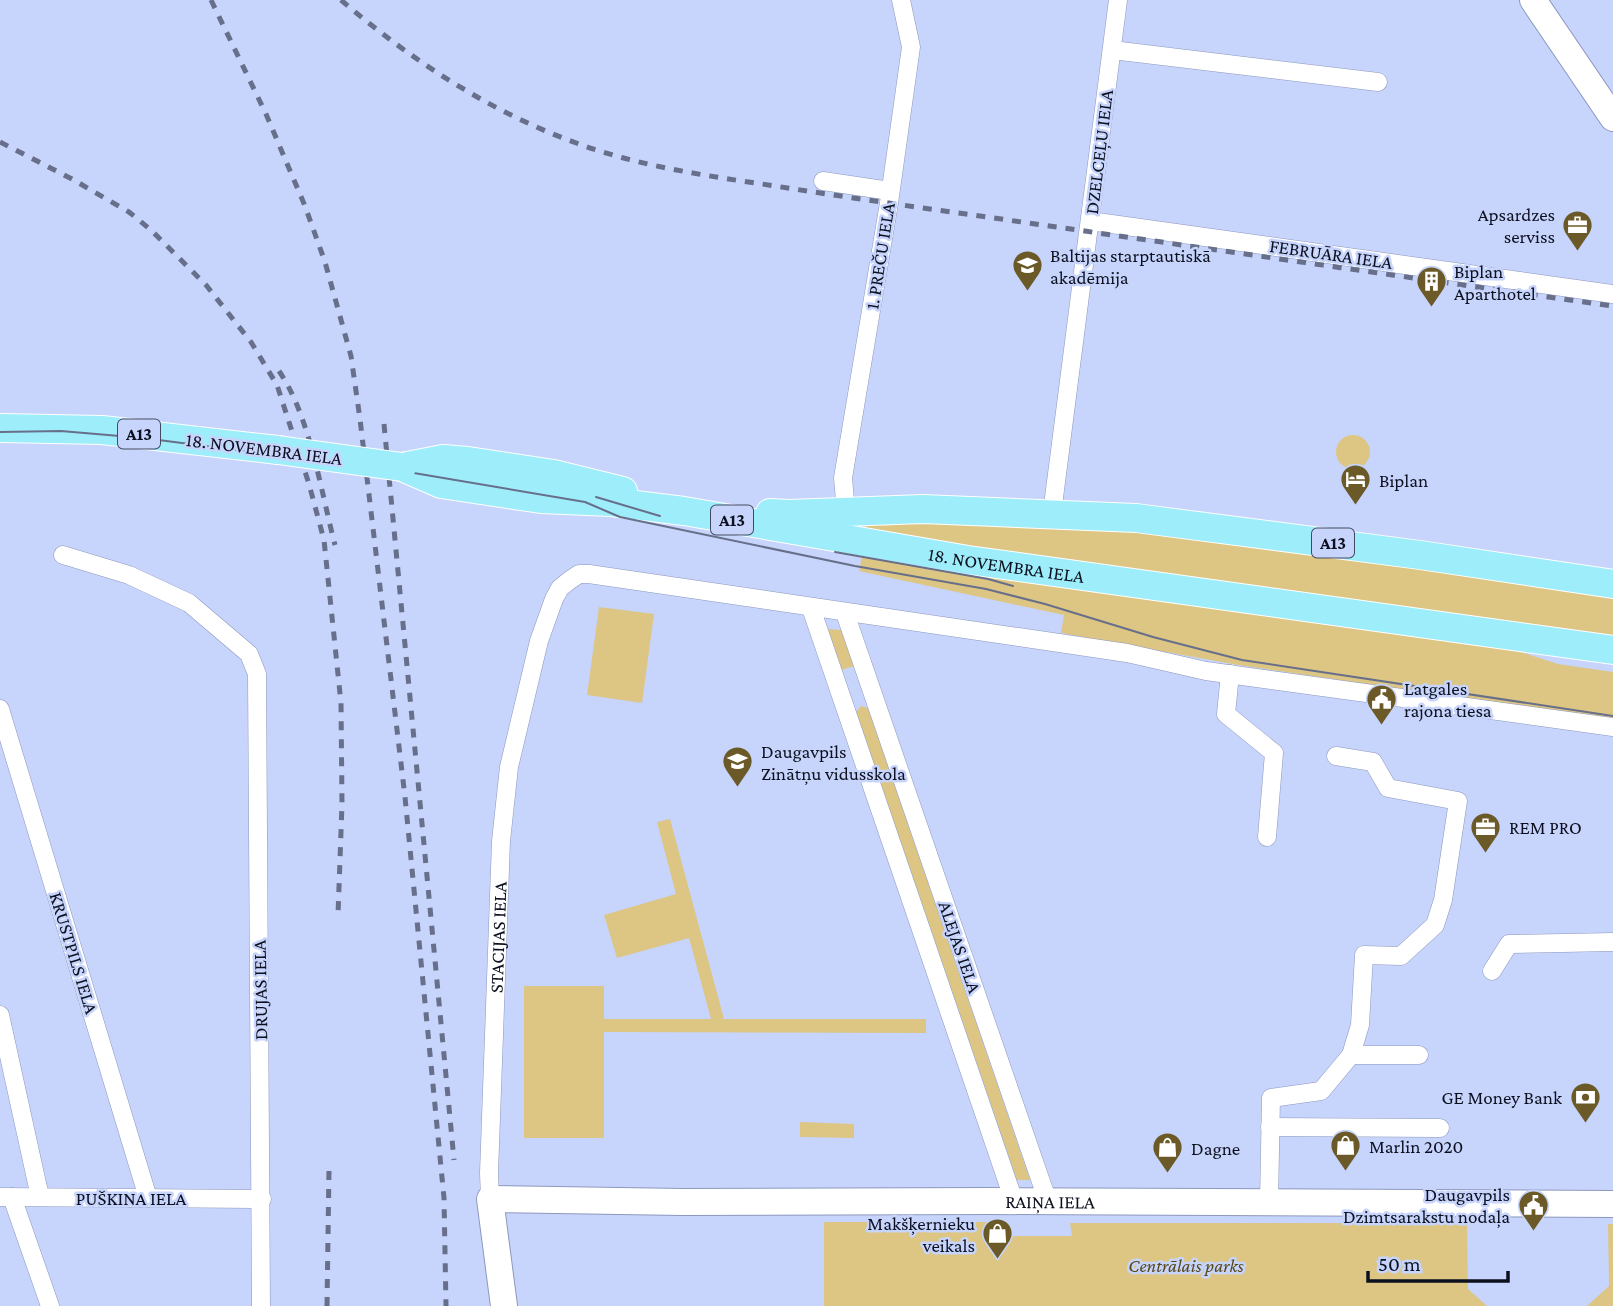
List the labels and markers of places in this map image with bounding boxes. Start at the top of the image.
place label: Apsardzes serviss [1478,204,1555,247]
office icon: Apsardzes serviss [1561,208,1595,252]
place label: Baltijas starptautiskā akadēmija [1050,245,1211,289]
school or university icon: Baltijas starptautiskā akadēmija [1010,249,1044,293]
place label: Biplan Aparthotel [1454,261,1536,304]
building icon: Biplan Aparthotel [1414,265,1448,309]
hotel icon: Biplan [1339,463,1373,507]
place label: Biplan [1379,470,1428,491]
place label: Latgales rajona tiesa [1404,678,1492,722]
public building icon: Latgales rajona tiesa [1364,682,1398,726]
place label: Daugavpils Zinātņu vidusskola [761,741,906,786]
school or university icon: Daugavpils Zinātņu vidusskola [721,745,755,789]
office icon: REM PRO [1469,810,1503,854]
place label: REM PRO [1509,817,1582,838]
bank icon: GE Money Bank [1568,1080,1602,1124]
place label: GE Money Bank [1442,1087,1563,1108]
shop icon: Marlin 2020 [1329,1129,1363,1173]
shop icon: Dagne [1151,1131,1185,1175]
place label: Marlin 2020 [1369,1136,1463,1157]
place label: Dagne [1191,1138,1240,1159]
place label: Daugavpils Dzimtsarakstu nodaļa [1343,1184,1510,1229]
public building icon: Daugavpils Dzimtsarakstu nodaļa [1516,1188,1550,1232]
place label: Makšķernieku veikals [867,1213,975,1256]
shop icon: Makšķernieku veikals [981,1217,1015,1261]

